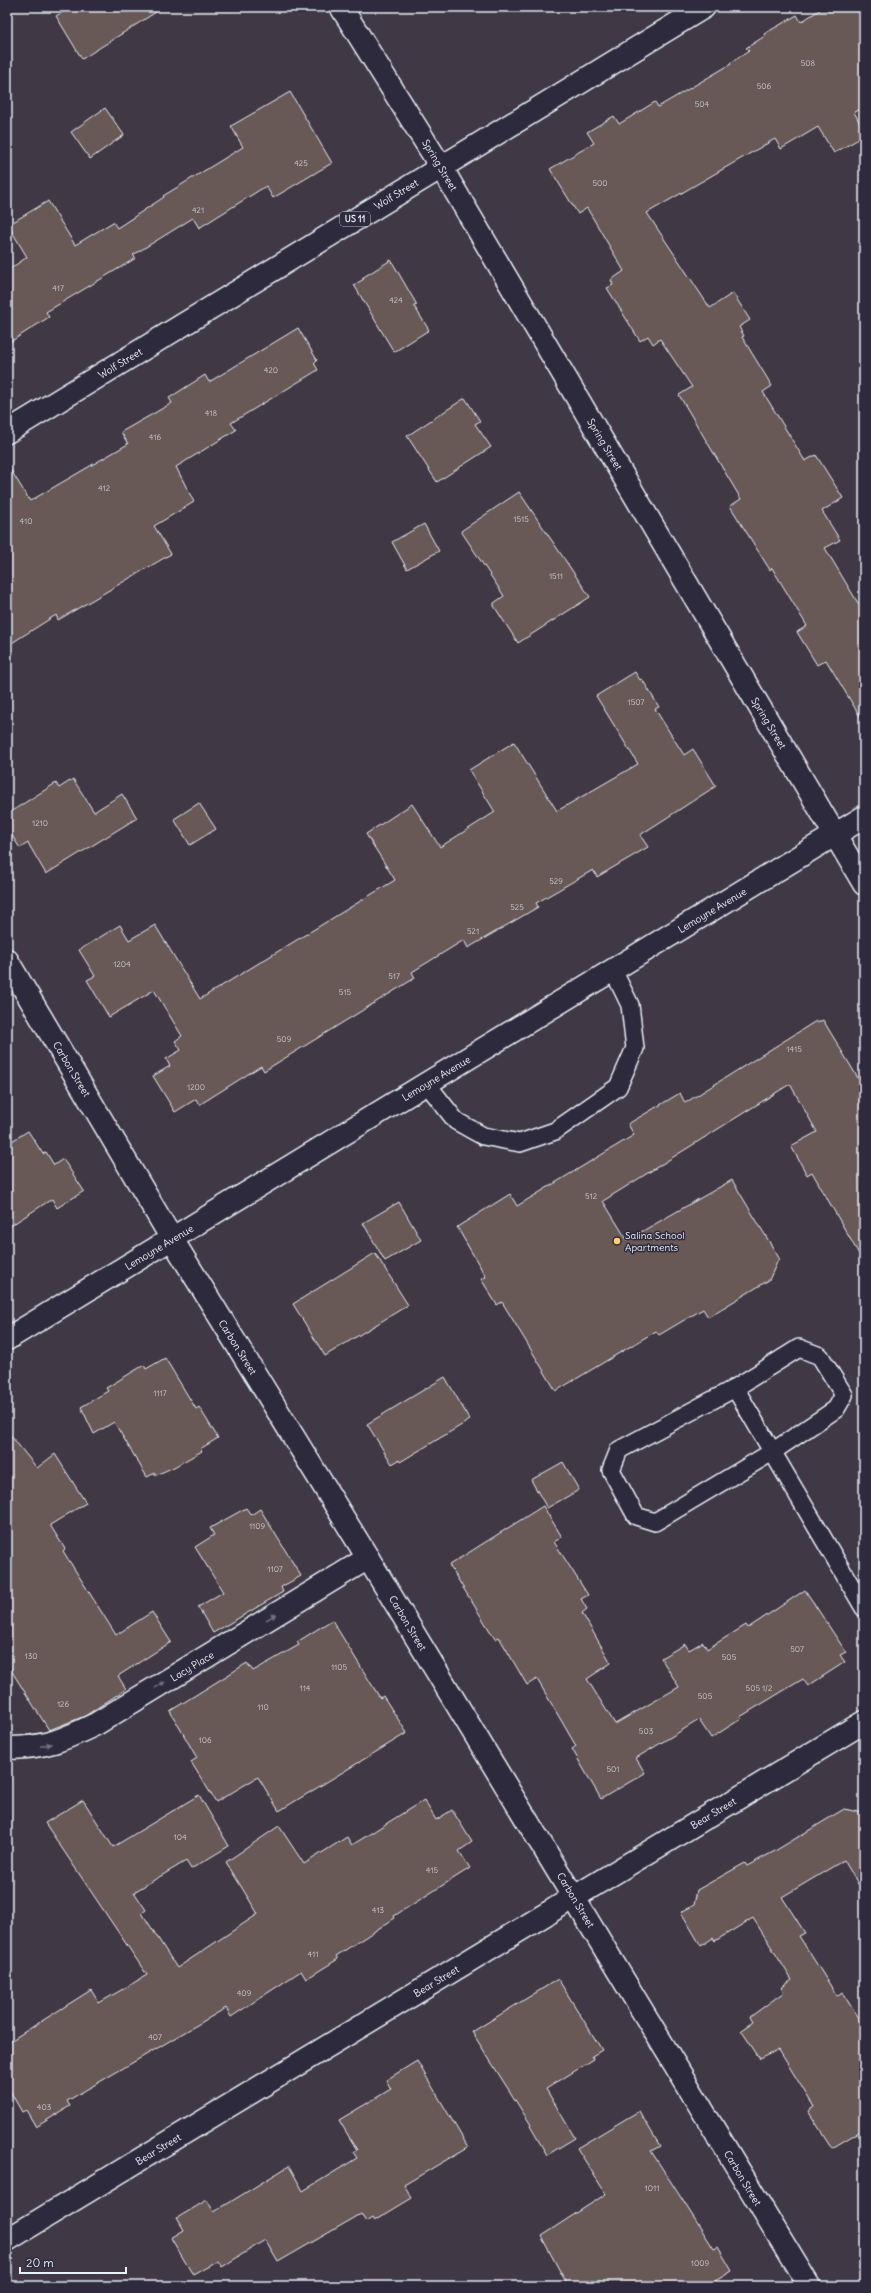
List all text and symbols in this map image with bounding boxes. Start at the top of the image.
house number: 508 [801,58,816,68]
house number: 506 [757,81,772,91]
house number: 504 [695,99,710,109]
street label: Spring Street [419,137,460,194]
house number: 425 [294,158,308,168]
street label: Wolf Street [372,176,421,213]
house number: 500 [592,178,608,188]
house number: 421 [192,205,204,215]
road number: US 11 [340,212,370,226]
house number: 417 [52,283,64,293]
house number: 424 [389,295,403,305]
street label: Wolf Street [96,345,145,382]
house number: 420 [264,365,278,375]
house number: 418 [205,408,218,418]
street label: Spring Street [584,416,625,473]
house number: 416 [149,432,162,442]
house number: 412 [98,483,111,493]
house number: 1515 [513,514,529,524]
house number: 410 [20,516,32,526]
house number: 1511 [549,571,563,581]
street label: Spring Street [748,695,789,752]
house number: 1507 [628,697,644,707]
house number: 1210 [32,818,48,828]
house number: 529 [549,876,563,886]
street label: Lemoyne Avenue [676,885,749,936]
house number: 525 [510,902,524,912]
house number: 521 [467,926,479,936]
house number: 1204 [113,959,131,969]
house number: 517 [388,971,400,981]
house number: 515 [339,987,352,997]
house number: 509 [277,1034,292,1044]
street label: Carbon Street [50,1039,94,1100]
house number: 1415 [786,1044,802,1054]
street label: Lemoyne Avenue [400,1053,473,1104]
house number: 1200 [187,1082,205,1092]
house number: 512 [585,1191,598,1201]
street label: Lemoyne Avenue [123,1222,196,1273]
place label: Salina School Apartments [625,1229,685,1254]
marker: Salina School Apartments [612,1236,622,1246]
street label: Carbon Street [216,1317,260,1378]
house number: 1117 [153,1388,167,1398]
house number: 1109 [249,1521,266,1531]
house number: 1107 [267,1564,283,1574]
street label: Carbon Street [386,1593,430,1654]
one-way arrow [265,1614,277,1621]
house number: 507 [790,1644,804,1654]
street label: Lacy Place [168,1648,216,1684]
house number: 130 [25,1651,37,1661]
house number: 505 [722,1652,737,1662]
house number: 1105 [331,1662,348,1672]
one-way arrow [155,1681,165,1689]
house number: 114 [300,1683,311,1693]
house number: 505 1/2 [746,1683,773,1693]
house number: 505 [698,1691,713,1701]
house number: 126 [57,1699,69,1709]
house number: 110 [257,1702,269,1712]
house number: 503 [639,1726,654,1736]
house number: 106 [198,1735,212,1745]
one-way arrow [39,1741,52,1747]
house number: 501 [606,1764,620,1774]
street label: Bear Street [688,1794,739,1832]
house number: 104 [173,1832,187,1842]
house number: 415 [426,1865,439,1875]
street label: Carbon Street [554,1870,598,1931]
house number: 413 [372,1905,385,1915]
house number: 411 [308,1949,318,1959]
street label: Bear Street [411,1962,462,2000]
house number: 409 [237,1988,252,1998]
house number: 407 [148,2032,162,2042]
house number: 403 [37,2102,52,2112]
street label: Bear Street [133,2130,184,2168]
street label: Carbon Street [721,2148,765,2209]
house number: 1011 [645,2183,659,2193]
scale bar [20,2249,126,2275]
text: 20 m [26,2255,54,2270]
house number: 1009 [691,2258,710,2268]

